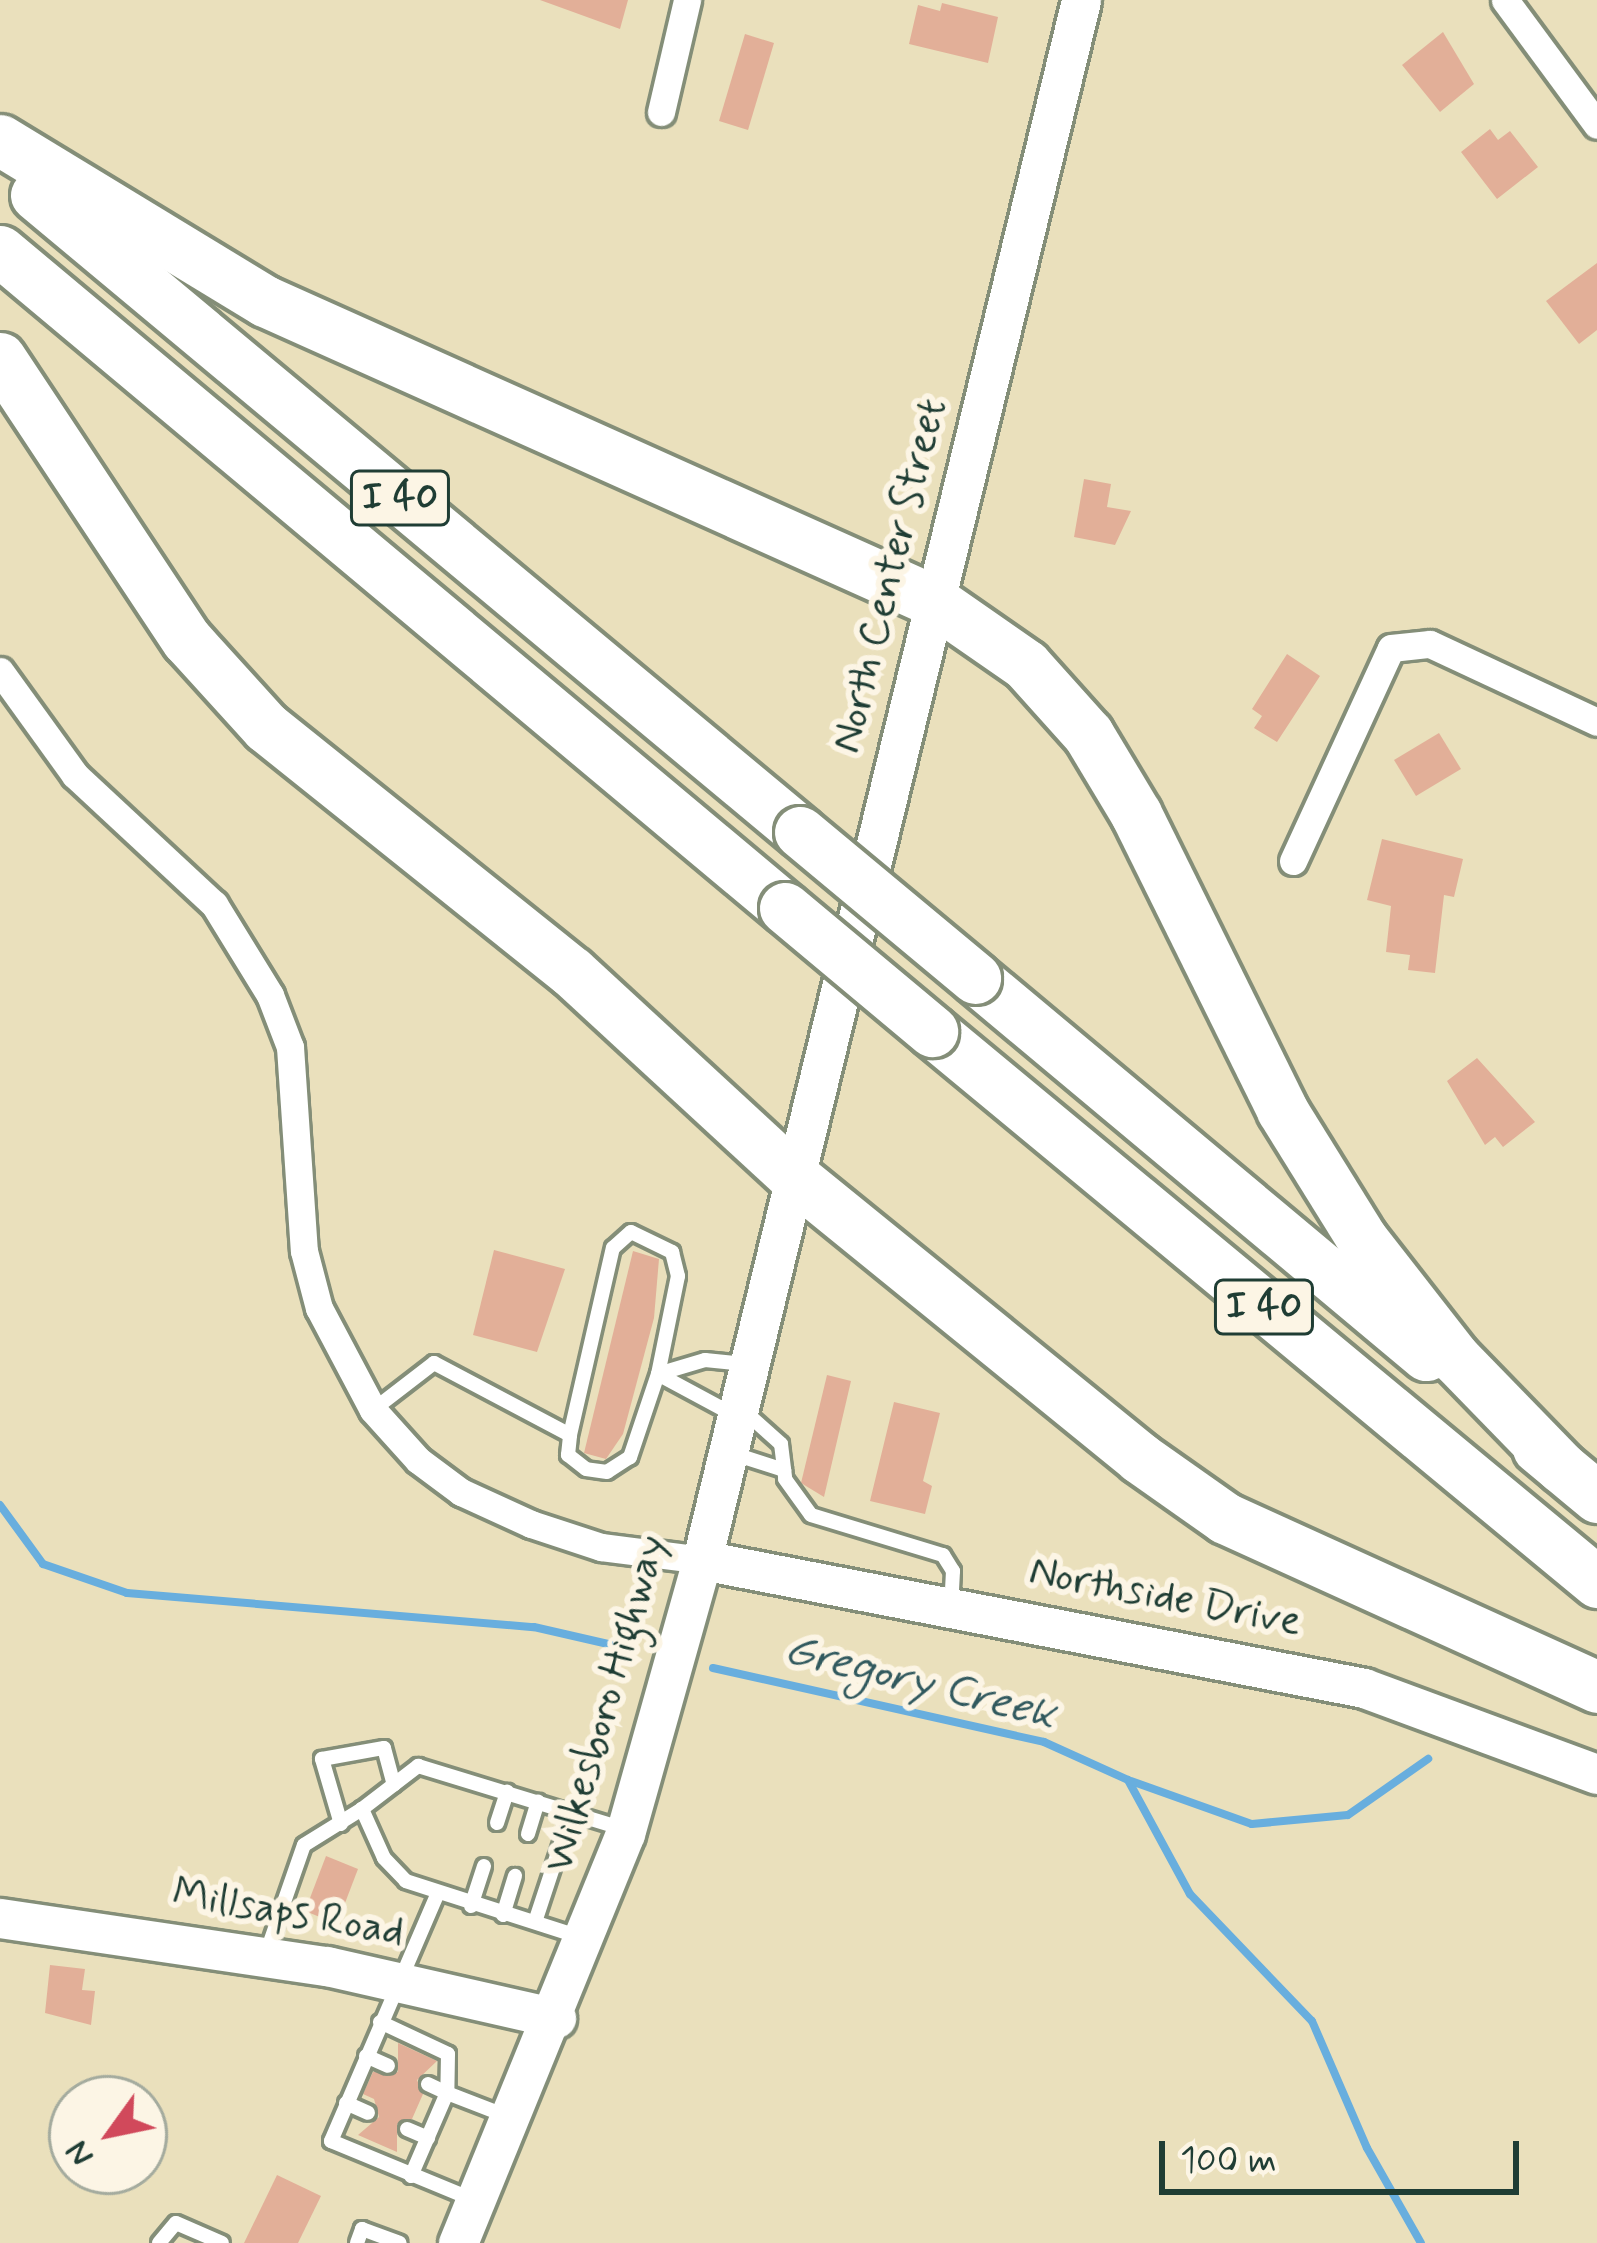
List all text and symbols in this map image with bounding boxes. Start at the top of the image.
street label: North Center Street [822,390,960,762]
road number: I 40 [349,465,451,531]
road number: I 40 [1213,1274,1315,1340]
street label: Wilkesboro Highway [535,1530,679,1878]
street label: Northside Drive [1027,1547,1303,1649]
water label: Gregory Creek [780,1623,1060,1743]
street label: Millsaps Road [168,1869,408,1959]
north arrow [48,2075,168,2195]
scale bar [1165,2117,1525,2191]
text: N [56,2132,105,2174]
text: 100 m [1180,2138,1277,2185]

